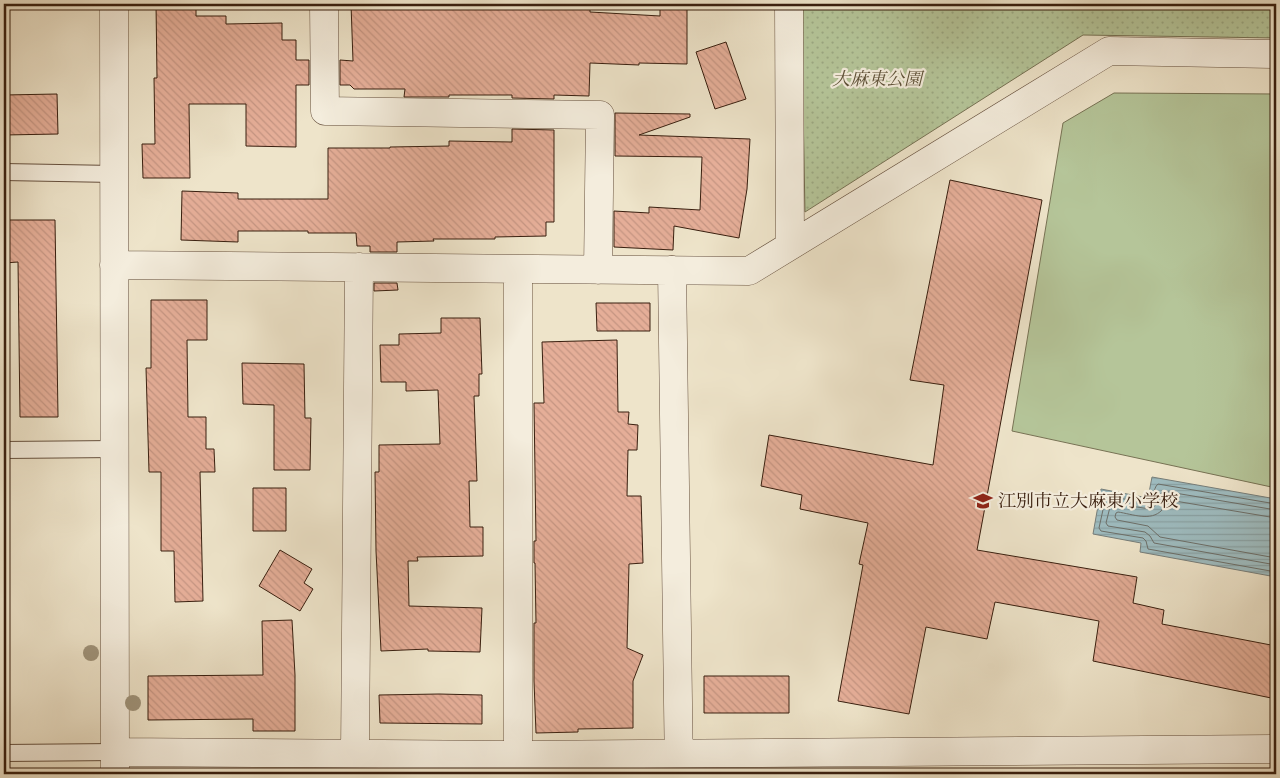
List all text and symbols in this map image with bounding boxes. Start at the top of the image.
park label: 大麻東公園 [832,68,925,91]
school or university icon: 江別市立大麻東小学校 [972,490,994,512]
place label: 江別市立大麻東小学校 [998,490,1178,513]

